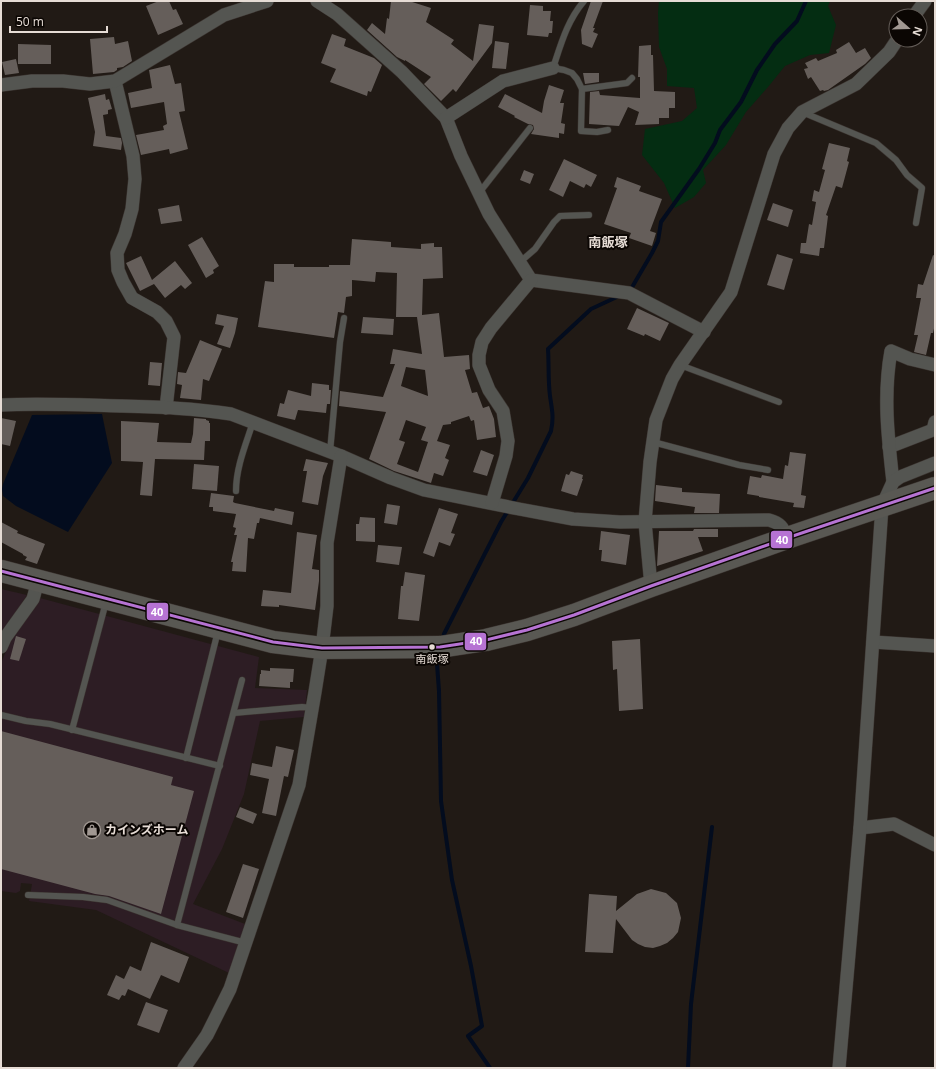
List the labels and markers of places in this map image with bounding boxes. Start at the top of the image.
marker: 南飯塚 [427,642,437,652]
place label: 南飯塚 [416,651,449,666]
shop icon: カインズホーム [82,820,102,840]
place label: カインズホーム [105,821,188,838]

